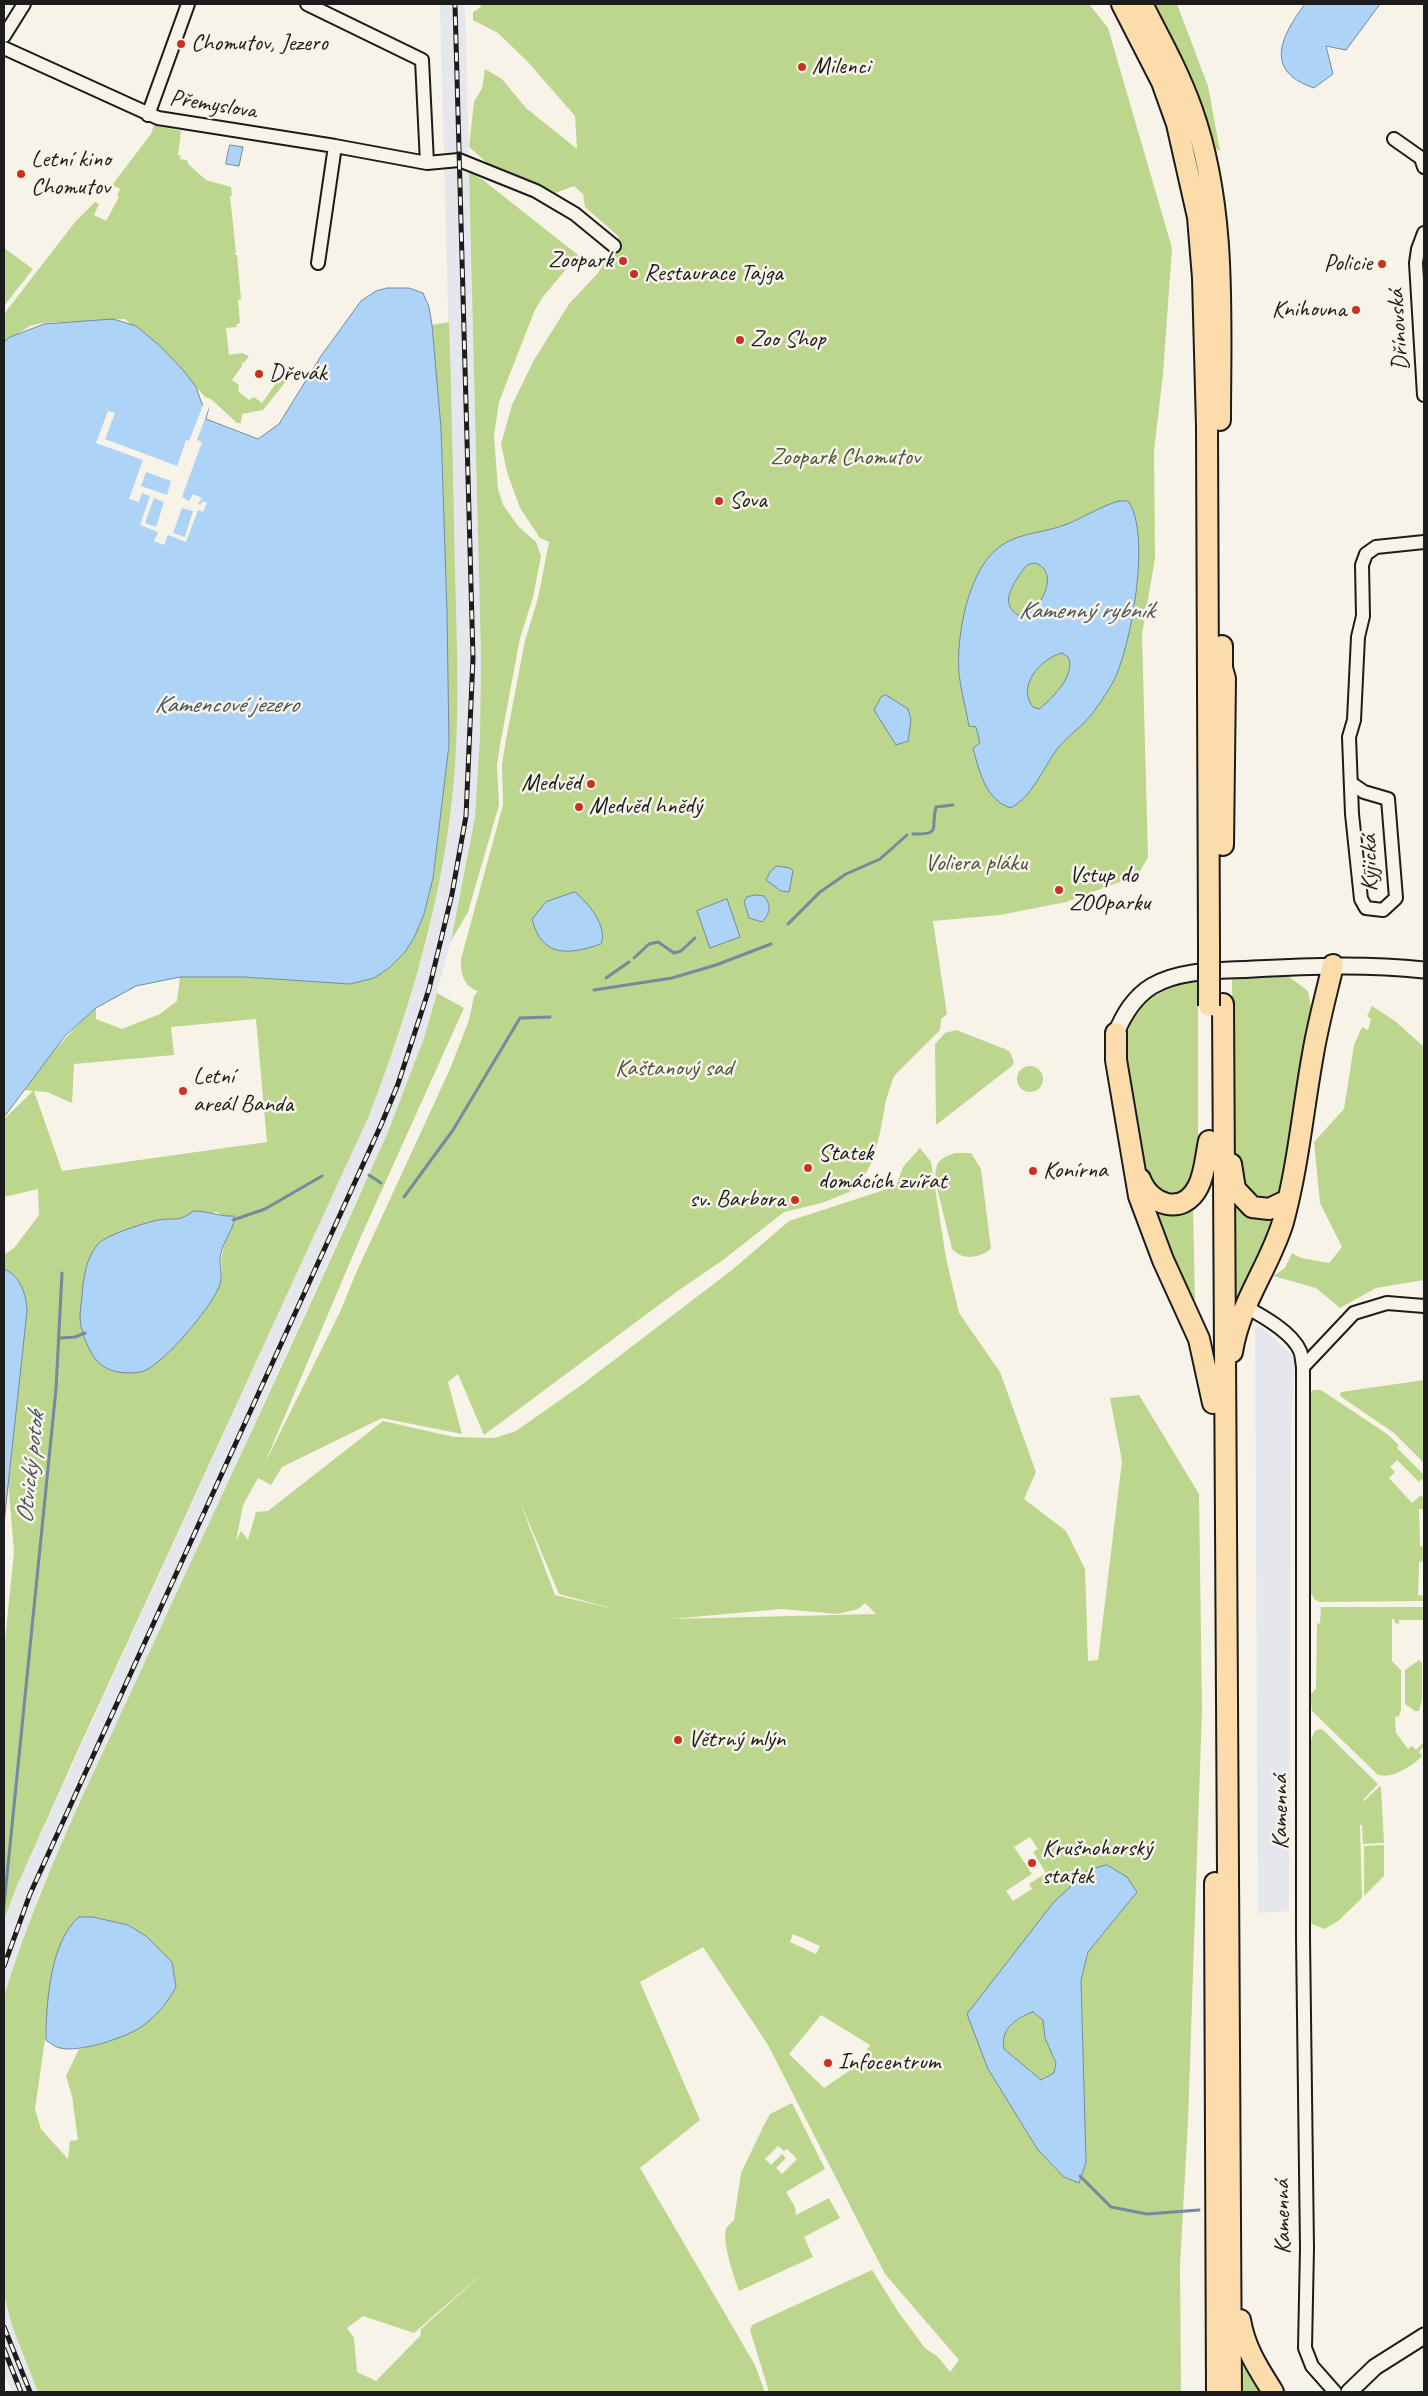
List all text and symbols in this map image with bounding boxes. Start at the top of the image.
place label: Chomutov, Jezero [191,30,328,58]
marker: Chomutov, Jezero [175,38,187,50]
place label: Milenci [812,53,870,81]
marker: Milenci [796,61,808,73]
street label: Přemyslova [167,84,259,126]
place label: Letní kino Chomutov [31,146,111,202]
marker: Letní kino Chomutov [15,168,27,180]
place label: Zoopark [548,247,613,275]
place label: Policie [1324,250,1372,278]
marker: Zoopark [617,255,629,267]
marker: Policie [1376,258,1388,270]
place label: Restaurace Tajga [644,260,783,288]
marker: Restaurace Tajga [628,268,640,280]
street label: Dřínovská [1382,288,1416,372]
place label: Knihovna [1272,296,1346,324]
marker: Knihovna [1350,304,1362,316]
place label: Zoo Shop [750,326,825,354]
marker: Zoo Shop [734,334,746,346]
place label: Dřevák [269,360,327,388]
marker: Dřevák [253,368,265,380]
park label: Zoopark Chomutov [770,444,920,472]
place label: Sova [729,487,767,515]
marker: Sova [713,495,725,507]
water label: Kamenný rybník [1018,596,1154,626]
water label: Kamencové jezero [154,690,298,720]
place label: Medvěd [521,770,581,798]
marker: Medvěd [585,778,597,790]
place label: Medvěd hnědý [589,793,702,821]
marker: Medvěd hnědý [573,801,585,813]
street label: Kyjická [1355,834,1385,892]
park label: Voliera pláku [925,850,1027,878]
place label: Vstup do ZOOparku [1069,862,1150,918]
marker: Vstup do ZOOparku [1053,884,1065,896]
park label: Kaštanový sad [615,1055,733,1083]
place label: Letní areál Banda [193,1063,293,1119]
marker: Letní areál Banda [177,1085,189,1097]
place label: Statek domácích zvířat [818,1140,946,1196]
place label: Konírna [1043,1157,1107,1185]
marker: Statek domácích zvířat [802,1162,814,1174]
marker: Konírna [1027,1165,1039,1177]
place label: sv. Barbora [689,1186,785,1214]
marker: sv. Barbora [789,1194,801,1206]
water label: Otvický potok [10,1411,52,1525]
place label: Větrný mlýn [688,1726,785,1754]
marker: Větrný mlýn [672,1734,684,1746]
street label: Kamenná [1267,1775,1295,1849]
place label: Krušnohorský statek [1042,1835,1152,1891]
marker: Krušnohorský statek [1026,1857,1038,1869]
place label: Infocentrum [838,2049,940,2077]
marker: Infocentrum [822,2057,834,2069]
street label: Kamenná [1268,2179,1298,2255]

